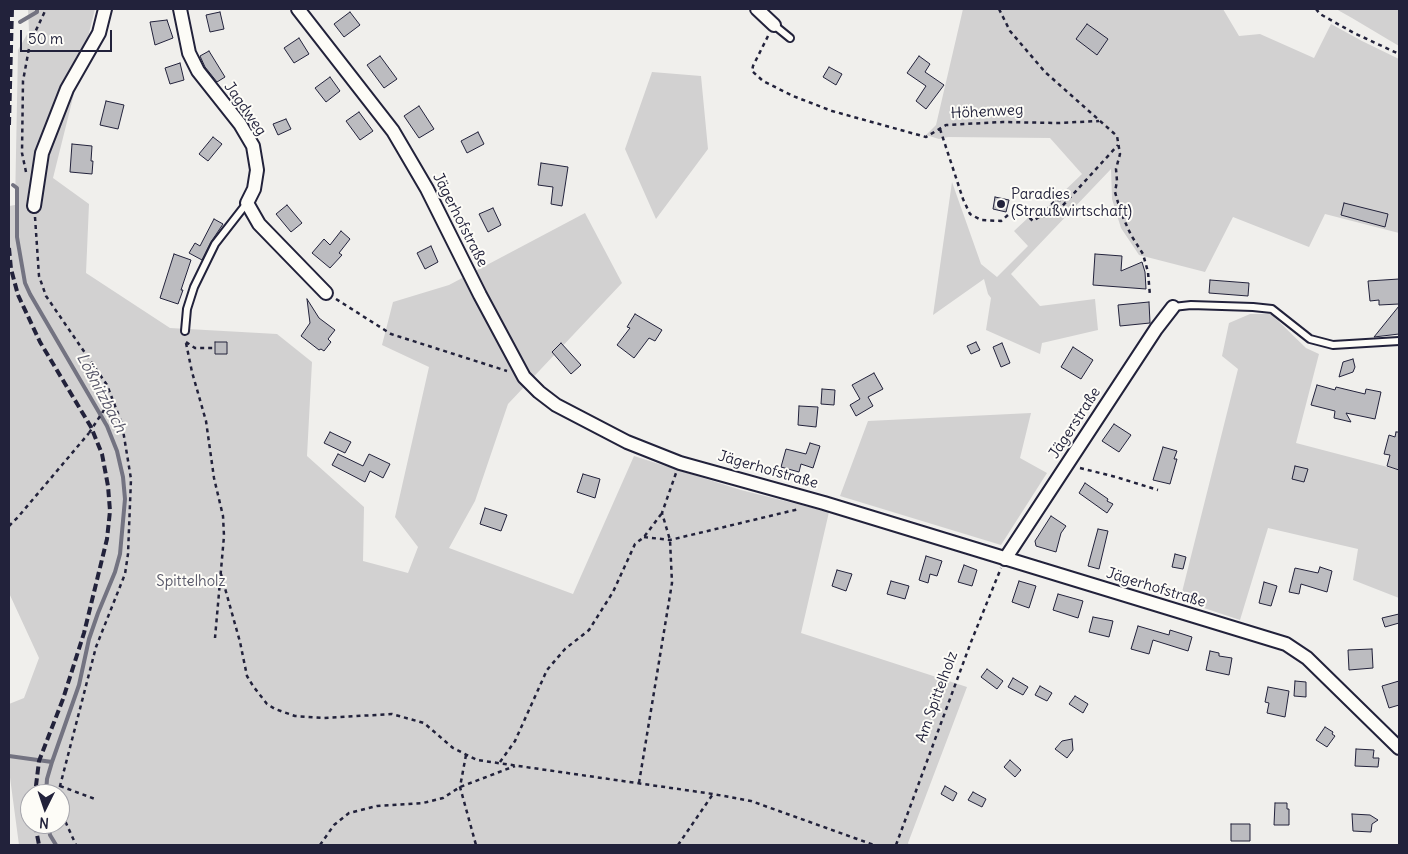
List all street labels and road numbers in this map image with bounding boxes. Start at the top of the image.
street label: Jagdweg [220,79,270,139]
street label: Höhenweg [950,101,1024,123]
street label: Jägerhofstraße [429,170,491,270]
street label: Jägerstraße [1045,384,1105,462]
street label: Jägerhofstraße [716,447,820,493]
street label: Jägerhofstraße [1104,564,1208,612]
street label: Am Spittelholz [912,649,962,745]

